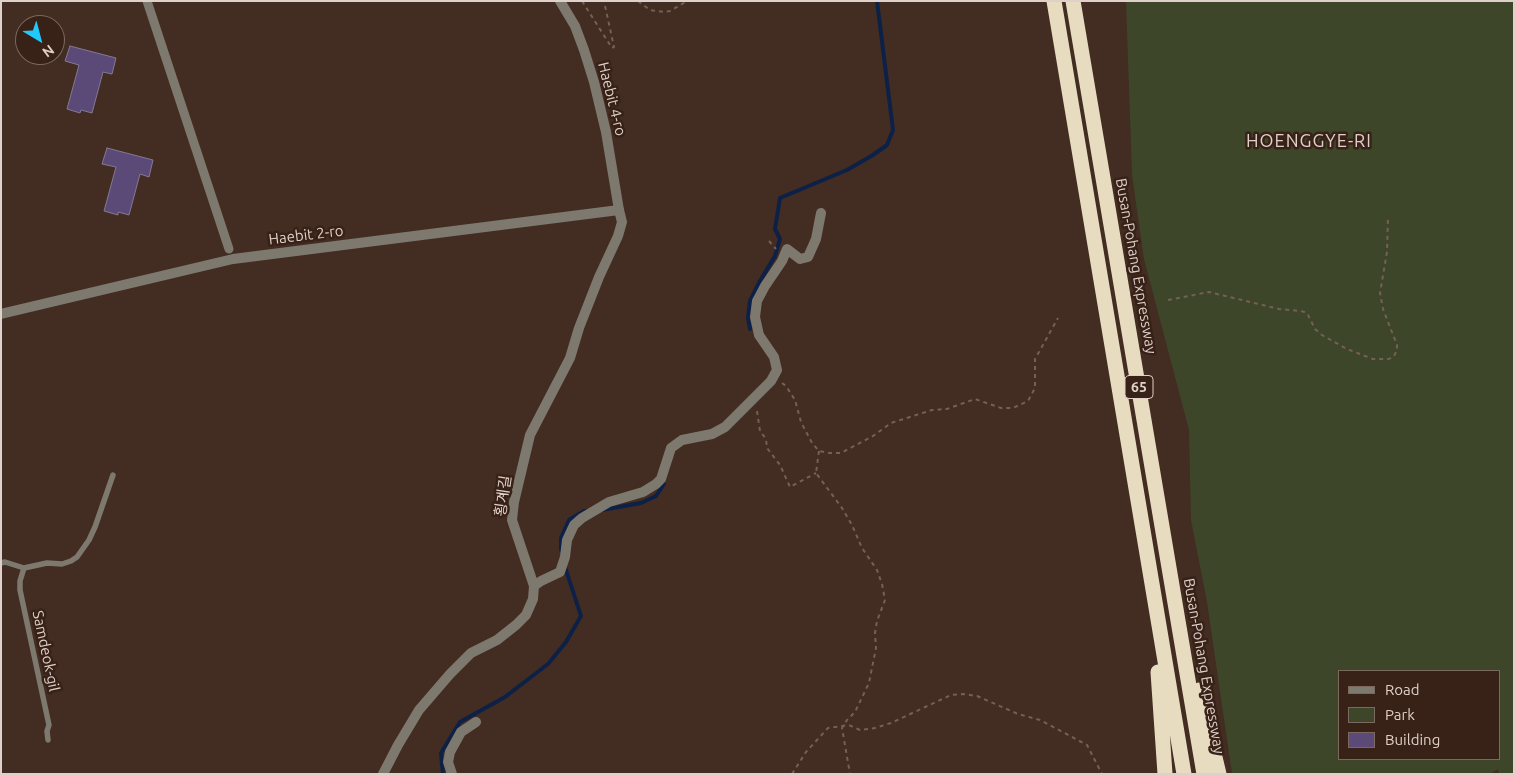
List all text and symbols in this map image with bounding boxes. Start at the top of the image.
north arrow [15,15,65,65]
text: N [39,42,57,61]
street label: Haebit 4-ro [594,60,630,138]
district label: HOENGGYE-RI [1245,130,1373,152]
street label: Busan-Pohang Expressway [1112,177,1160,355]
street label: Haebit 2-ro [267,221,345,249]
road number: 65 [1125,376,1153,398]
street label: 횡계길 [491,474,515,518]
street label: Busan-Pohang Expressway [1180,577,1228,755]
street label: Samdeok-gil [29,609,63,693]
legend [1338,670,1500,760]
text: Road [1385,681,1420,698]
text: Park [1385,706,1415,723]
text: Building [1385,731,1440,748]

